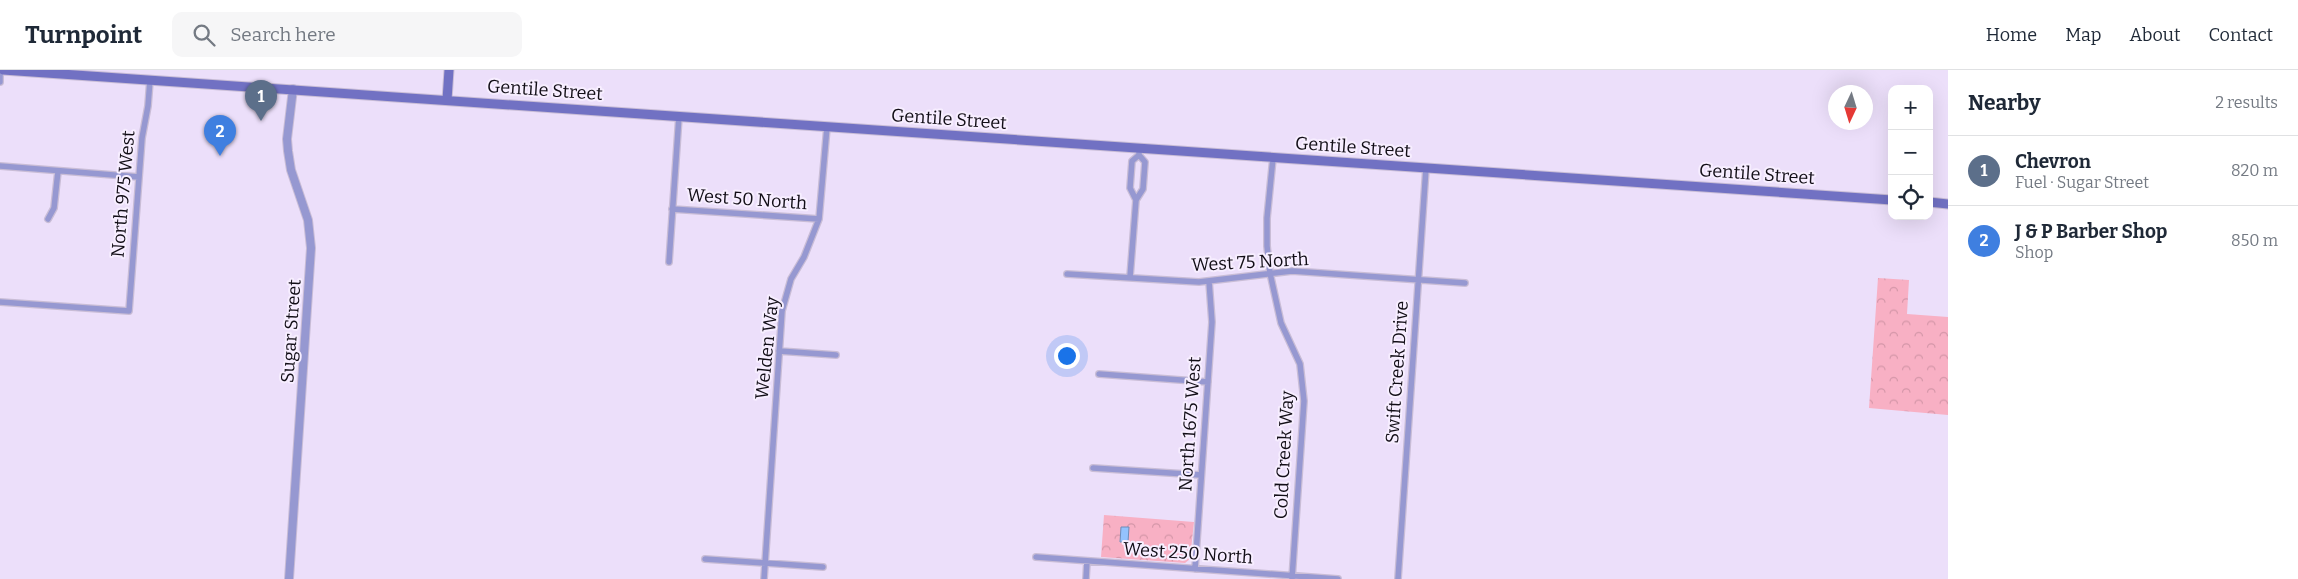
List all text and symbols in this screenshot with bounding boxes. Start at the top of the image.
search box [172,12,522,57]
text: Turnpoint [25,21,142,49]
icon: search [190,21,218,49]
text: Search here [230,23,336,46]
text: Home [1986,24,2037,46]
text: Map [2065,24,2101,46]
text: About [2129,24,2180,46]
text: Contact [2208,24,2273,46]
street label: Gentile Street [486,75,604,105]
pin: 1 [245,80,277,121]
north arrow [1828,85,1873,130]
map controls [1888,85,1933,220]
button: + [1888,85,1933,130]
text: Nearby [1968,90,2041,116]
text: 2 results [2215,93,2278,112]
street label: Gentile Street [890,104,1008,134]
pin: 2 [204,115,236,156]
street label: North 975 West [106,129,140,259]
button: − [1888,130,1933,175]
street label: Gentile Street [1294,132,1412,162]
text: Chevron [2015,150,2091,173]
street label: Gentile Street [1698,159,1816,189]
text: 1 [1981,161,1987,180]
text: 820 m [2231,161,2278,180]
text: Fuel · Sugar Street [2015,173,2149,192]
button: locate [1888,175,1933,220]
street label: West 50 North [686,184,808,214]
text: J & P Barber Shop [2015,220,2167,243]
text: 2 [1979,231,1989,250]
text: 850 m [2231,231,2278,250]
text: Shop [2015,243,2053,262]
street label: West 75 North [1191,248,1309,276]
street label: Sugar Street [276,278,306,384]
street label: Welden Way [751,295,783,401]
street label: Swift Creek Drive [1381,300,1413,444]
your location [1054,343,1080,369]
street label: North 1675 West [1174,355,1206,492]
street label: Cold Creek Way [1270,390,1298,520]
street label: West 250 North [1122,537,1254,569]

